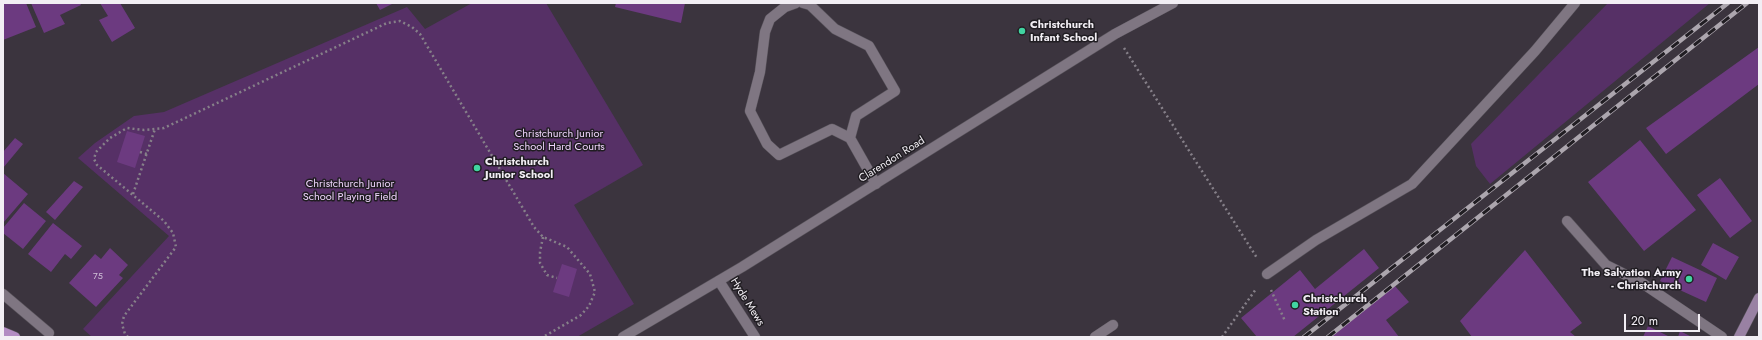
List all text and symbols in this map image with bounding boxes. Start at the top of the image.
place label: Christchurch Infant School [1030,18,1097,44]
marker: Christchurch Infant School [1017,26,1027,36]
park label: Christchurch Junior School Hard Courts [513,127,605,153]
street label: Clarendon Road [856,134,928,186]
place label: Christchurch Junior School [485,155,553,181]
marker: Christchurch Junior School [472,163,482,173]
park label: Christchurch Junior School Playing Field [303,177,397,203]
place label: The Salvation Army - Christchurch [1582,266,1681,292]
house number: 75 [93,272,103,282]
marker: The Salvation Army - Christchurch [1684,274,1694,284]
street label: Hyde Mews [727,275,767,329]
place label: Christchurch Station [1303,292,1367,318]
marker: Christchurch Station [1290,300,1300,310]
scale bar [1626,306,1702,332]
text: 20 m [1631,312,1658,330]

